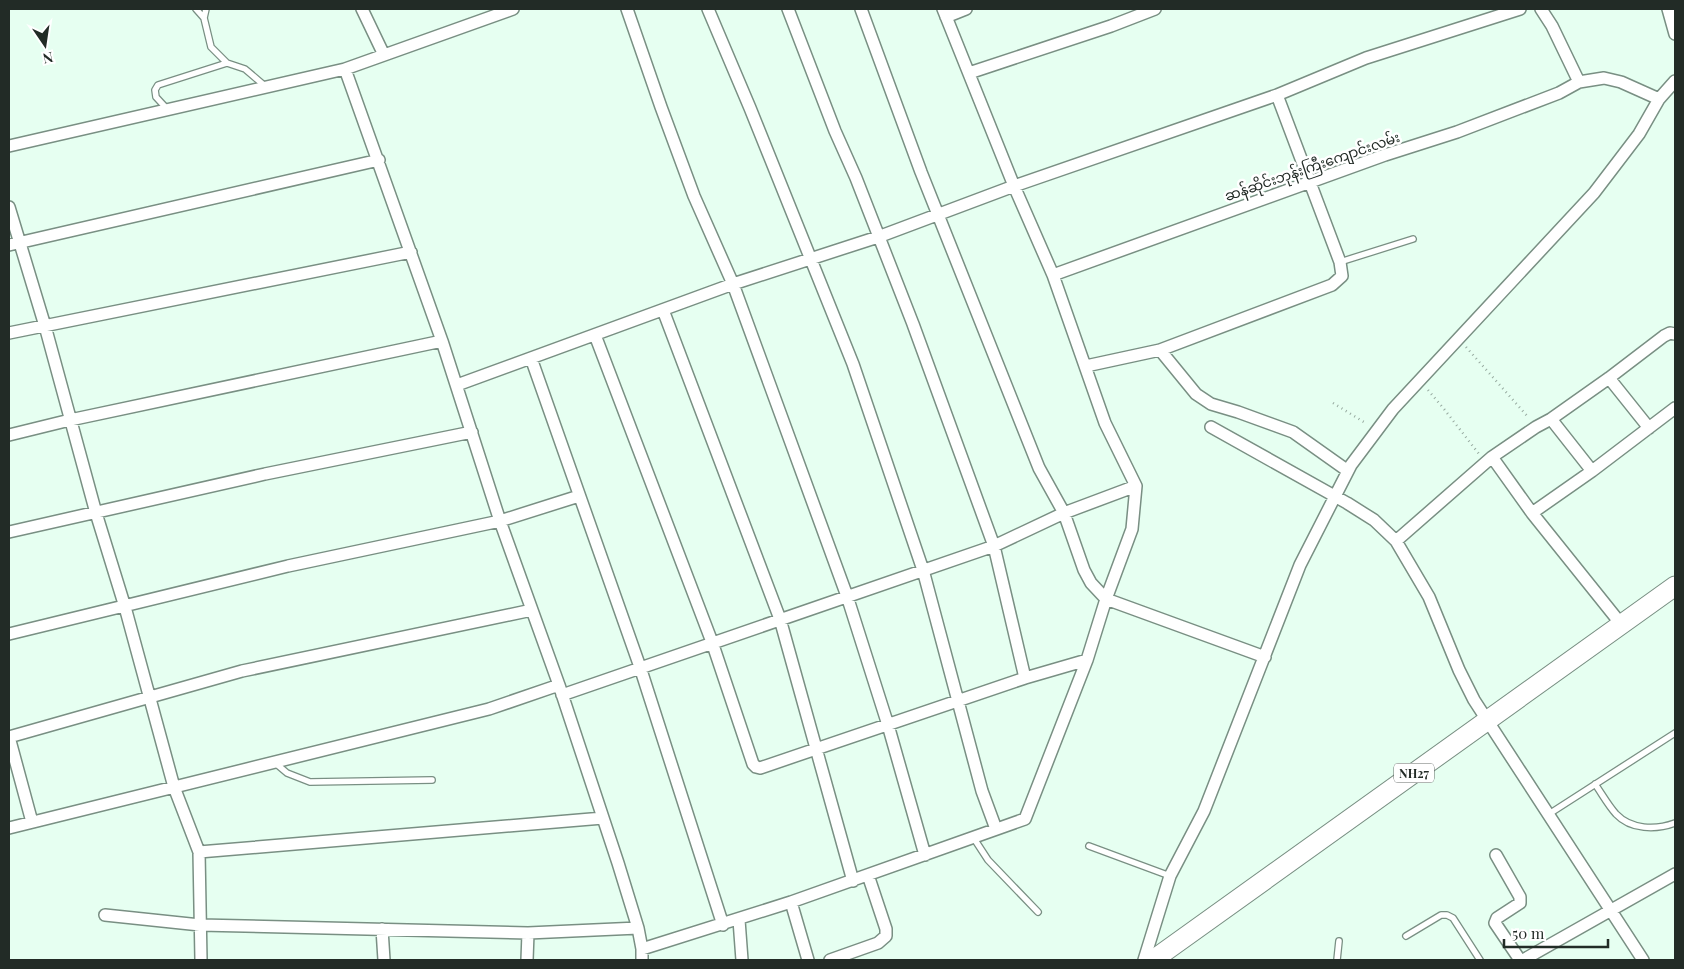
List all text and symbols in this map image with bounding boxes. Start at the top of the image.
north arrow [20,20,70,70]
text: N [41,48,55,69]
street label: ဆန်ဆိုင်းဘုန်းကြီးကျောင်းလမ်း [1222,127,1403,208]
road number: NH27 [1394,764,1434,782]
scale bar [1504,916,1608,948]
text: 50 m [1512,923,1545,943]

